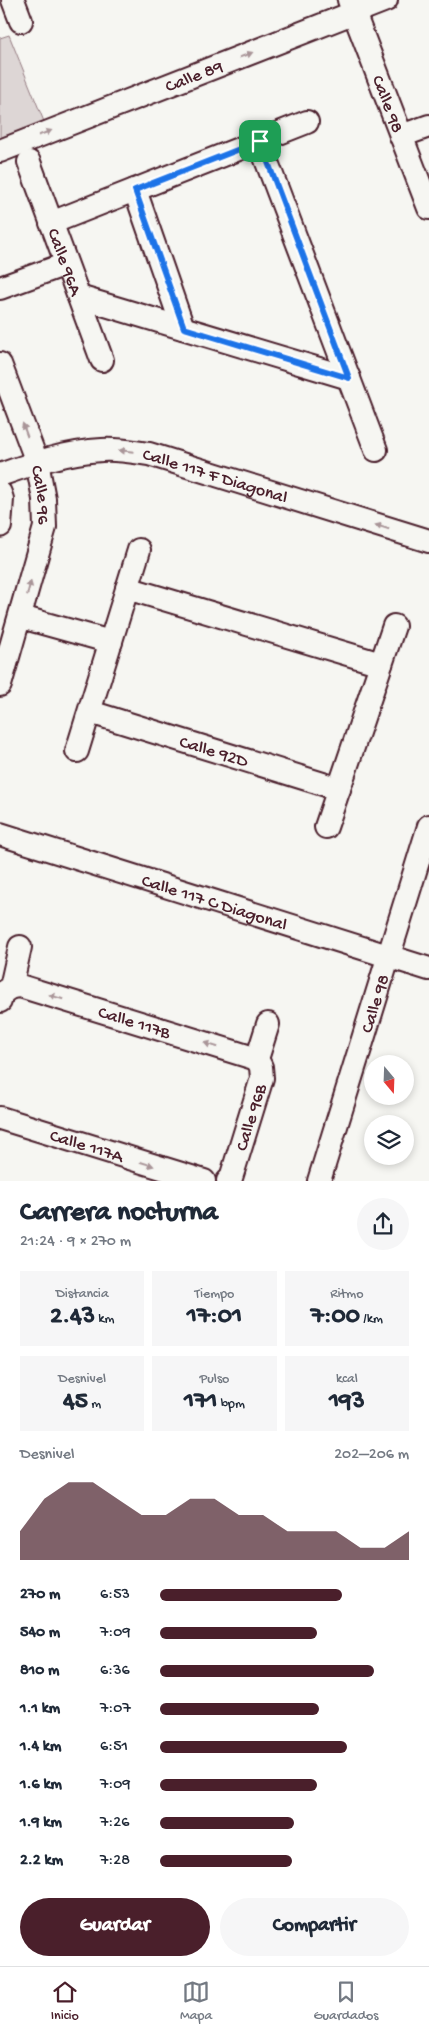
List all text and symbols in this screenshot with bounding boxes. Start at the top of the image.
one-way arrow [238,51,253,58]
street label: Calle 89 [163,57,226,98]
street label: Calle 98 [366,73,407,136]
pin [239,120,281,162]
icon: arrive [246,127,274,155]
one-way arrow [38,129,53,137]
street label: Calle 96A [41,226,86,300]
one-way arrow [21,423,28,438]
street label: Calle 117 F Diagonal [141,445,290,509]
one-way arrow [118,447,134,455]
street label: Calle 96 [25,464,53,526]
one-way arrow [375,523,390,530]
one-way arrow [25,580,33,595]
street label: Calle 92D [177,732,251,773]
street label: Calle 117 C Diagonal [139,871,289,937]
street label: Calle 98 [358,972,395,1036]
one-way arrow [48,993,63,1000]
street label: Calle 117B [95,1003,173,1045]
one-way arrow [203,1041,218,1048]
north arrow [364,1055,414,1105]
map controls [364,1055,414,1165]
street label: Calle 96B [232,1081,273,1154]
button: layers [364,1115,414,1165]
street label: Calle 117A [47,1126,127,1169]
one-way arrow [140,1160,155,1168]
text: Carrera nocturna [20,1197,218,1230]
button: share [357,1198,409,1250]
text: 21:24 · 9 × 270 m [20,1233,131,1252]
text: Distancia [56,1286,109,1303]
text: Tiempo [195,1286,234,1303]
text: Ritmo [330,1286,363,1303]
text: 2.43 [50,1303,95,1332]
text: 17:01 [187,1303,242,1332]
text: 7:00 [311,1303,360,1332]
text: km [95,1311,114,1328]
text: /km [360,1311,383,1328]
text: Desnivel [58,1371,106,1388]
text: Pulso [200,1371,229,1388]
text: kcal [336,1371,358,1388]
text: 45 [63,1388,88,1417]
text: 171 [184,1388,217,1417]
text: 193 [329,1388,365,1417]
text: m [88,1396,101,1413]
text: bpm [217,1396,245,1413]
text: Desnivel [20,1446,74,1465]
text: 202–206 m [334,1446,409,1465]
text: 270 m [20,1586,60,1605]
text: 6:53 [100,1586,130,1605]
text: 540 m [20,1624,60,1643]
text: 7:09 [100,1624,130,1643]
text: 810 m [20,1662,59,1681]
text: 6:36 [100,1662,130,1681]
text: 1.1 km [20,1700,60,1719]
text: 7:07 [100,1700,131,1719]
text: 1.4 km [20,1738,61,1757]
text: 6:51 [100,1738,128,1757]
text: 1.6 km [20,1776,62,1795]
text: 7:09 [100,1776,130,1795]
text: 1.9 km [20,1814,62,1833]
text: 7:26 [100,1814,129,1833]
text: 2.2 km [20,1852,63,1871]
text: 7:28 [100,1852,130,1871]
button: Guardar [20,1898,210,1956]
button: Compartir [220,1898,409,1956]
tab: Inicio [51,1978,79,2025]
tab: Mapa [180,1978,212,2025]
tab: Guardados [314,1978,378,2025]

